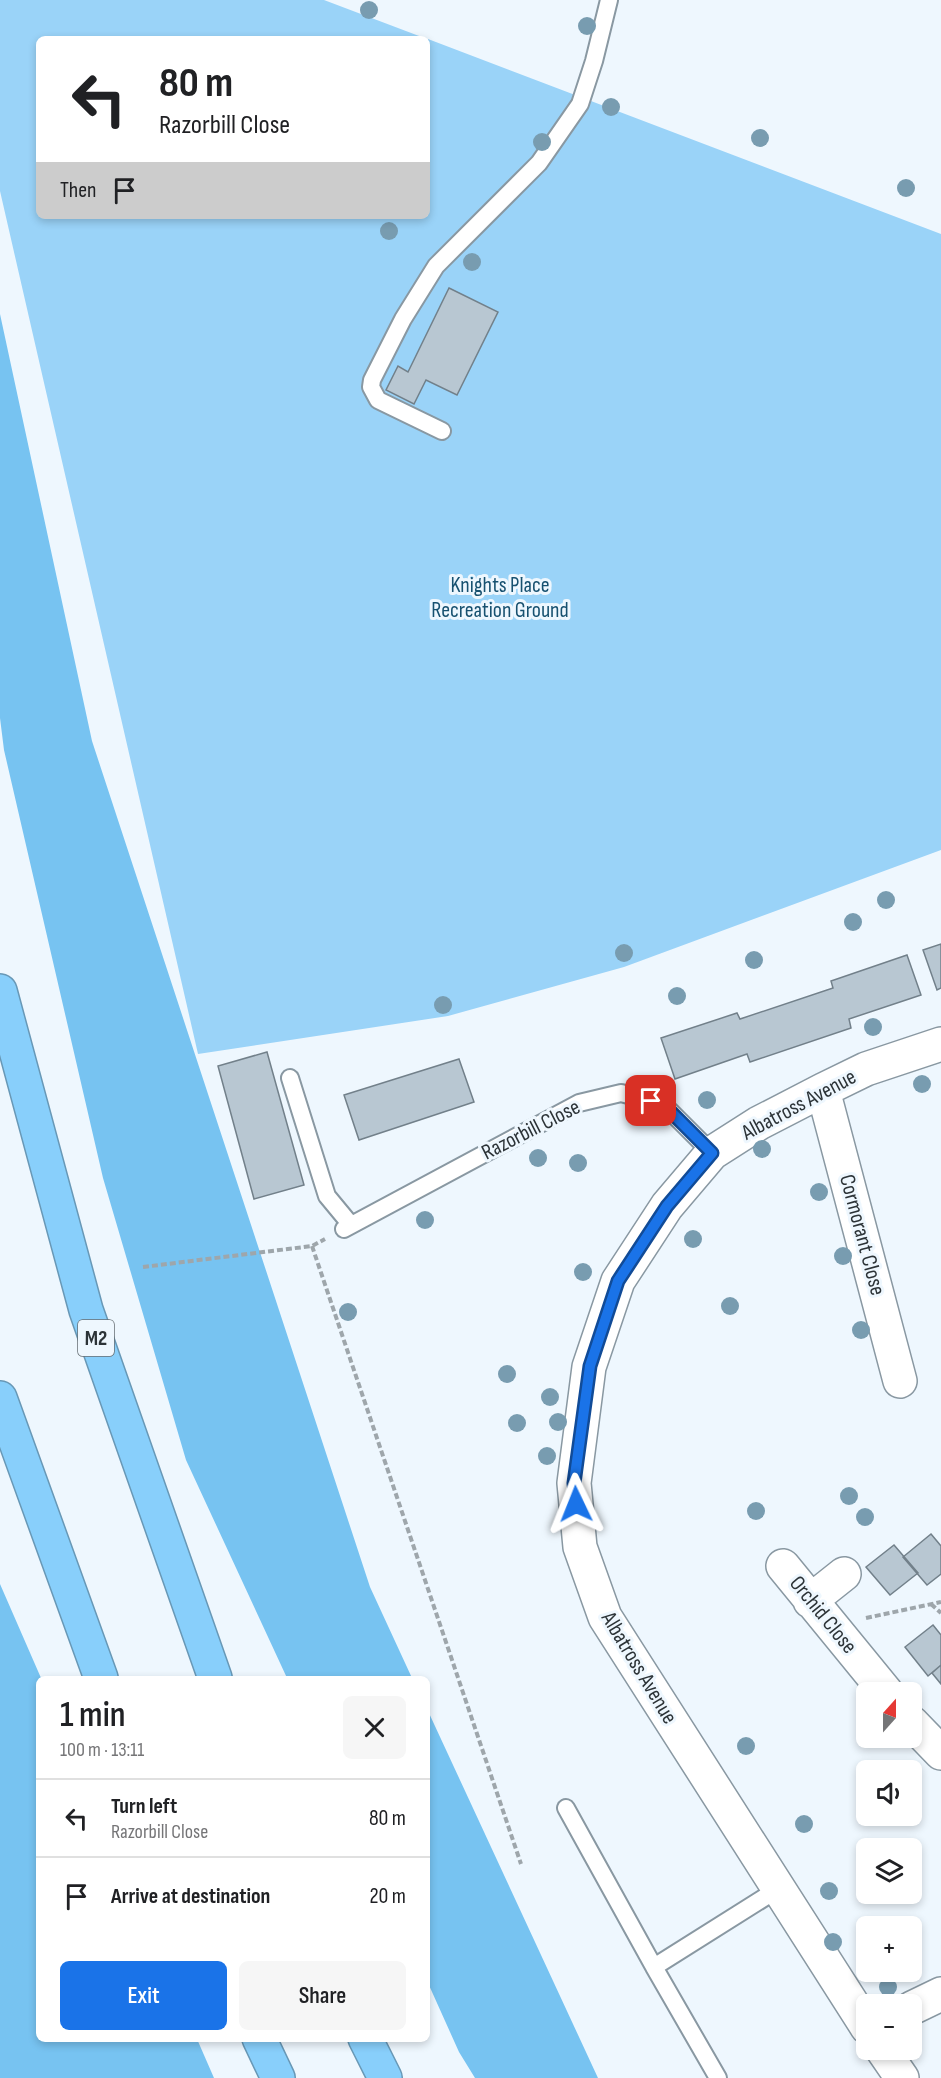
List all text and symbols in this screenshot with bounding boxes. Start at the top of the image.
text: 80 m [159,58,233,109]
icon: left [60,60,138,138]
text: Razorbill Close [159,109,290,141]
icon: arrive [108,174,141,207]
text: Then [60,177,96,204]
park label: Knights Place Recreation Ground [431,572,569,624]
street label: Albatross Avenue [736,1063,861,1147]
pin [625,1075,676,1126]
icon: arrive [634,1084,667,1117]
street label: Razorbill Close [477,1094,585,1166]
street label: Cormorant Close [833,1172,891,1298]
road number: M2 [78,1320,114,1356]
position arrow [544,1472,608,1536]
street label: Orchid Close [783,1571,863,1659]
street label: Albatross Avenue [594,1606,683,1729]
north arrow [856,1682,922,1748]
map controls [856,1682,922,2060]
text: 1 min [60,1694,125,1737]
button: close [343,1696,406,1759]
text: 100 m · 13:11 [60,1738,144,1762]
button: sound [856,1760,922,1826]
text: Turn left [111,1793,177,1820]
icon: left [60,1802,93,1835]
text: 80 m [369,1805,406,1832]
text: Razorbill Close [111,1820,208,1844]
button: layers [856,1838,922,1904]
icon: arrive [60,1880,93,1913]
text: Arrive at destination [111,1883,270,1910]
text: 20 m [370,1883,406,1910]
button: + [856,1916,922,1982]
button: Exit [60,1961,227,2030]
button: Share [239,1961,406,2030]
button: − [856,1994,922,2060]

